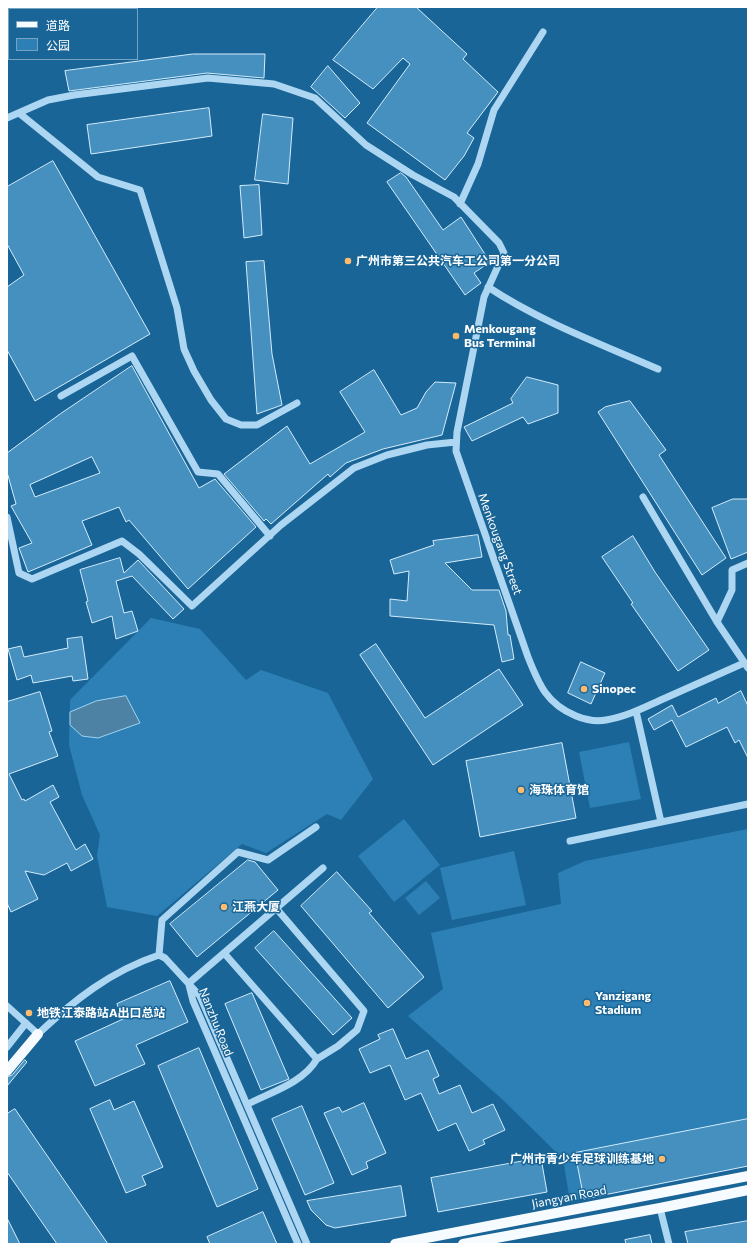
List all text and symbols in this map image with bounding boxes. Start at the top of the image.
legend [8,8,138,60]
text: 道路 [46,18,70,32]
text: 公园 [46,38,70,52]
place label: 广州市第三公共汽车工公司第一分公司 [356,254,560,268]
marker: 广州市第三公共汽车工公司第一分公司 [343,256,353,266]
place label: Menkougang Bus Terminal [464,322,536,350]
marker: Menkougang Bus Terminal [451,331,461,341]
street label: Menkougang Street [475,491,525,597]
place label: Sinopec [592,682,636,696]
marker: Sinopec [579,684,589,694]
place label: 海珠体育馆 [529,783,589,797]
marker: 海珠体育馆 [516,785,526,795]
place label: 江燕大厦 [232,900,280,914]
marker: 江燕大厦 [219,902,229,912]
street label: Nanzhu Road [196,986,236,1058]
place label: Yanzigang Stadium [595,989,651,1017]
marker: Yanzigang Stadium [582,998,592,1008]
place label: 地铁江泰路站A出口总站 [37,1006,166,1020]
marker: 地铁江泰路站A出口总站 [24,1008,34,1018]
place label: 广州市青少年足球训练基地 [510,1152,654,1166]
marker: 广州市青少年足球训练基地 [657,1154,667,1164]
street label: Jiangyan Road [530,1183,608,1211]

